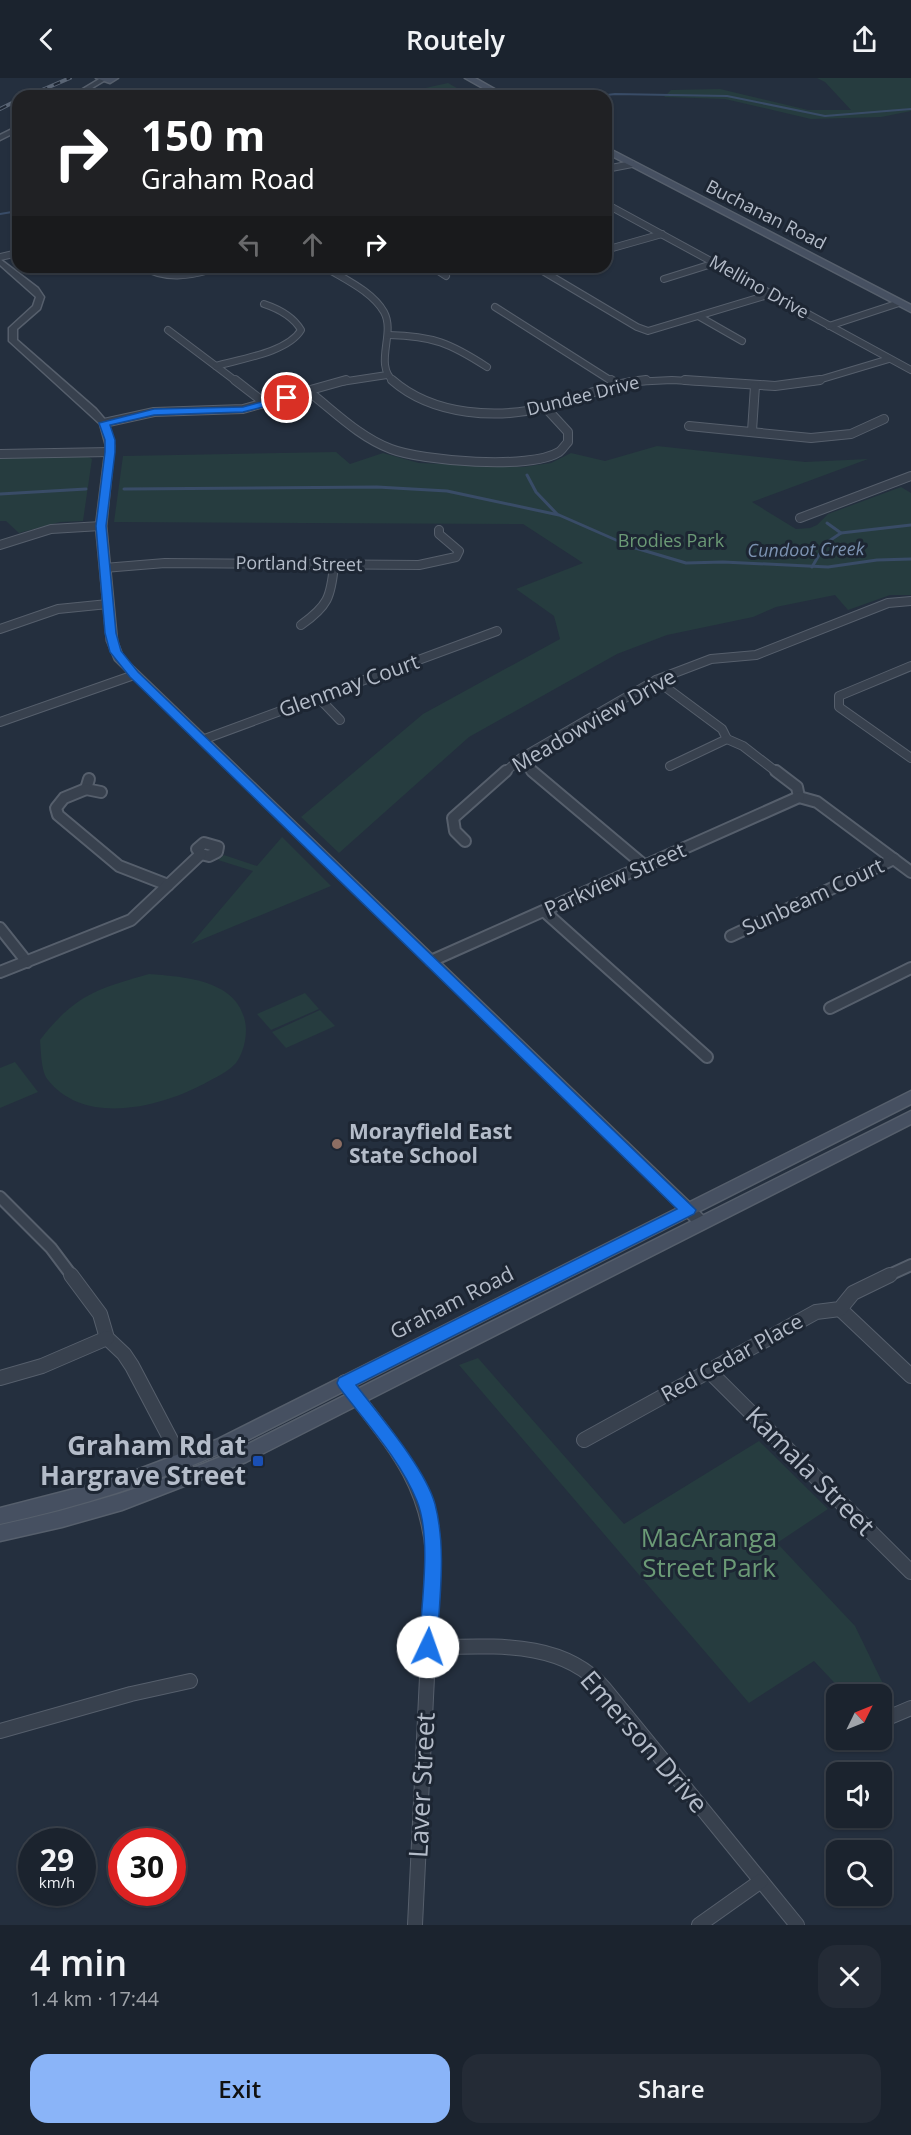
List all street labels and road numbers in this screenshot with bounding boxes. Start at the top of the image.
street label: Buchanan Road [702,173,831,255]
street label: Mellino Drive [705,249,814,323]
street label: Dundee Drive [524,369,642,421]
street label: Portland Street [235,550,363,576]
street label: Glenmay Court [275,647,423,723]
street label: Meadowview Drive [506,662,681,778]
street label: Parkview Street [540,835,690,923]
street label: Sunbeam Court [737,851,888,941]
street label: Graham Road [385,1259,518,1345]
street label: Red Cedar Place [656,1307,807,1408]
street label: Kamala Street [738,1398,883,1543]
street label: Emerson Drive [573,1662,717,1820]
street label: Laver Street [399,1711,443,1859]

